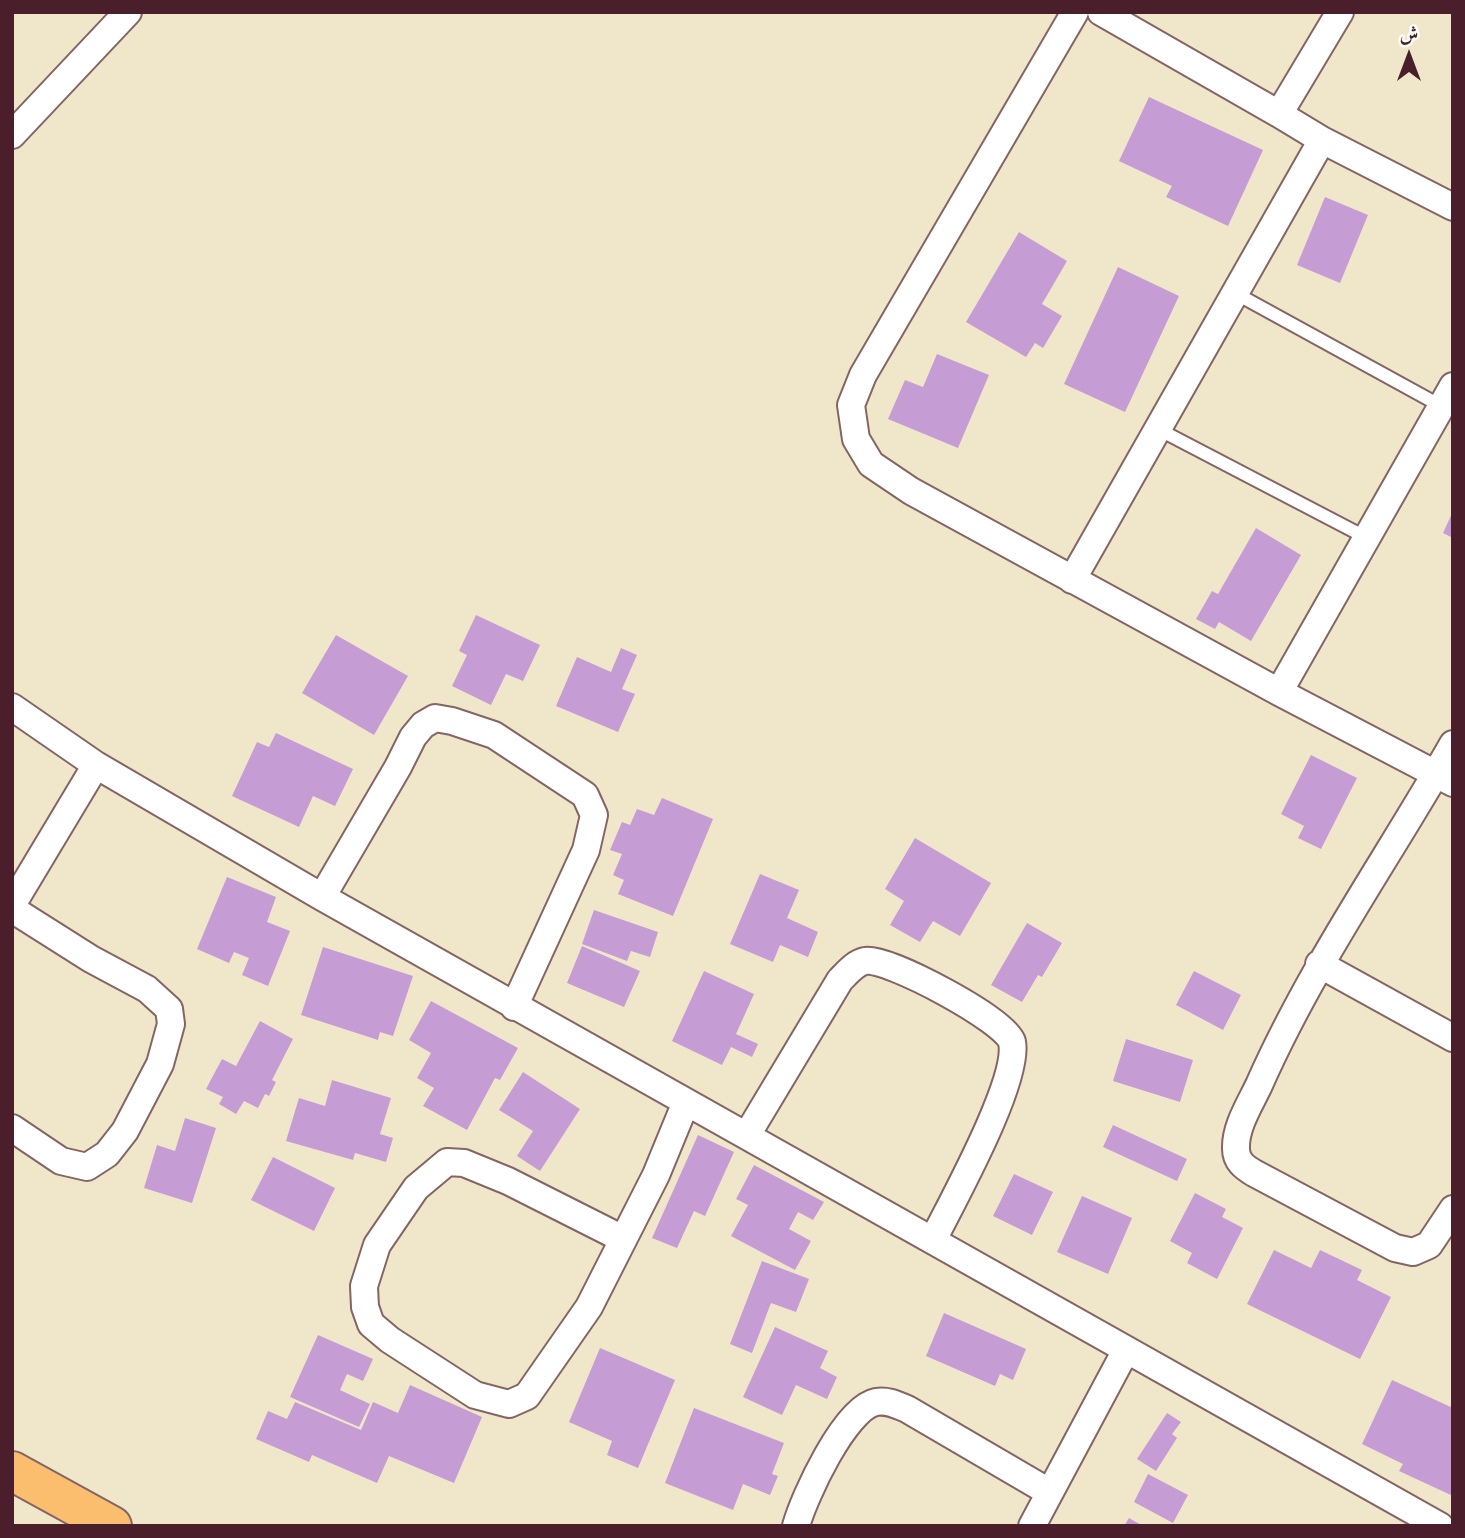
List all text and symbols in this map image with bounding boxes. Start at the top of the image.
north arrow [1374,21,1444,91]
text: ش [1400,22,1418,48]

